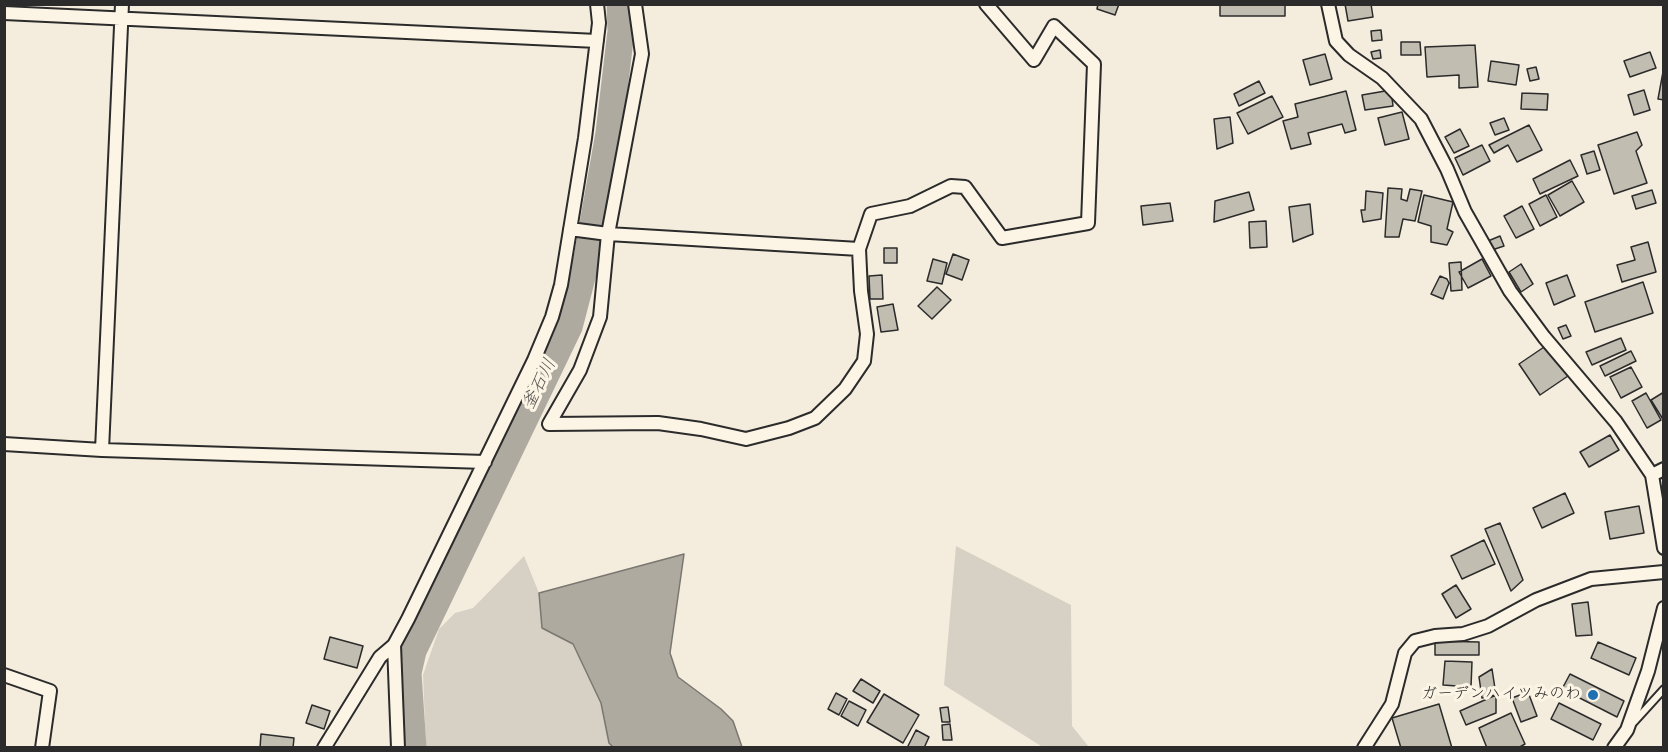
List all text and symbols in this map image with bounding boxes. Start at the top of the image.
water label: 釜石川 [519,356,563,414]
place label: ガーデンハイツみのわ [1421,685,1581,705]
marker: ガーデンハイツみのわ [1586,688,1600,702]

